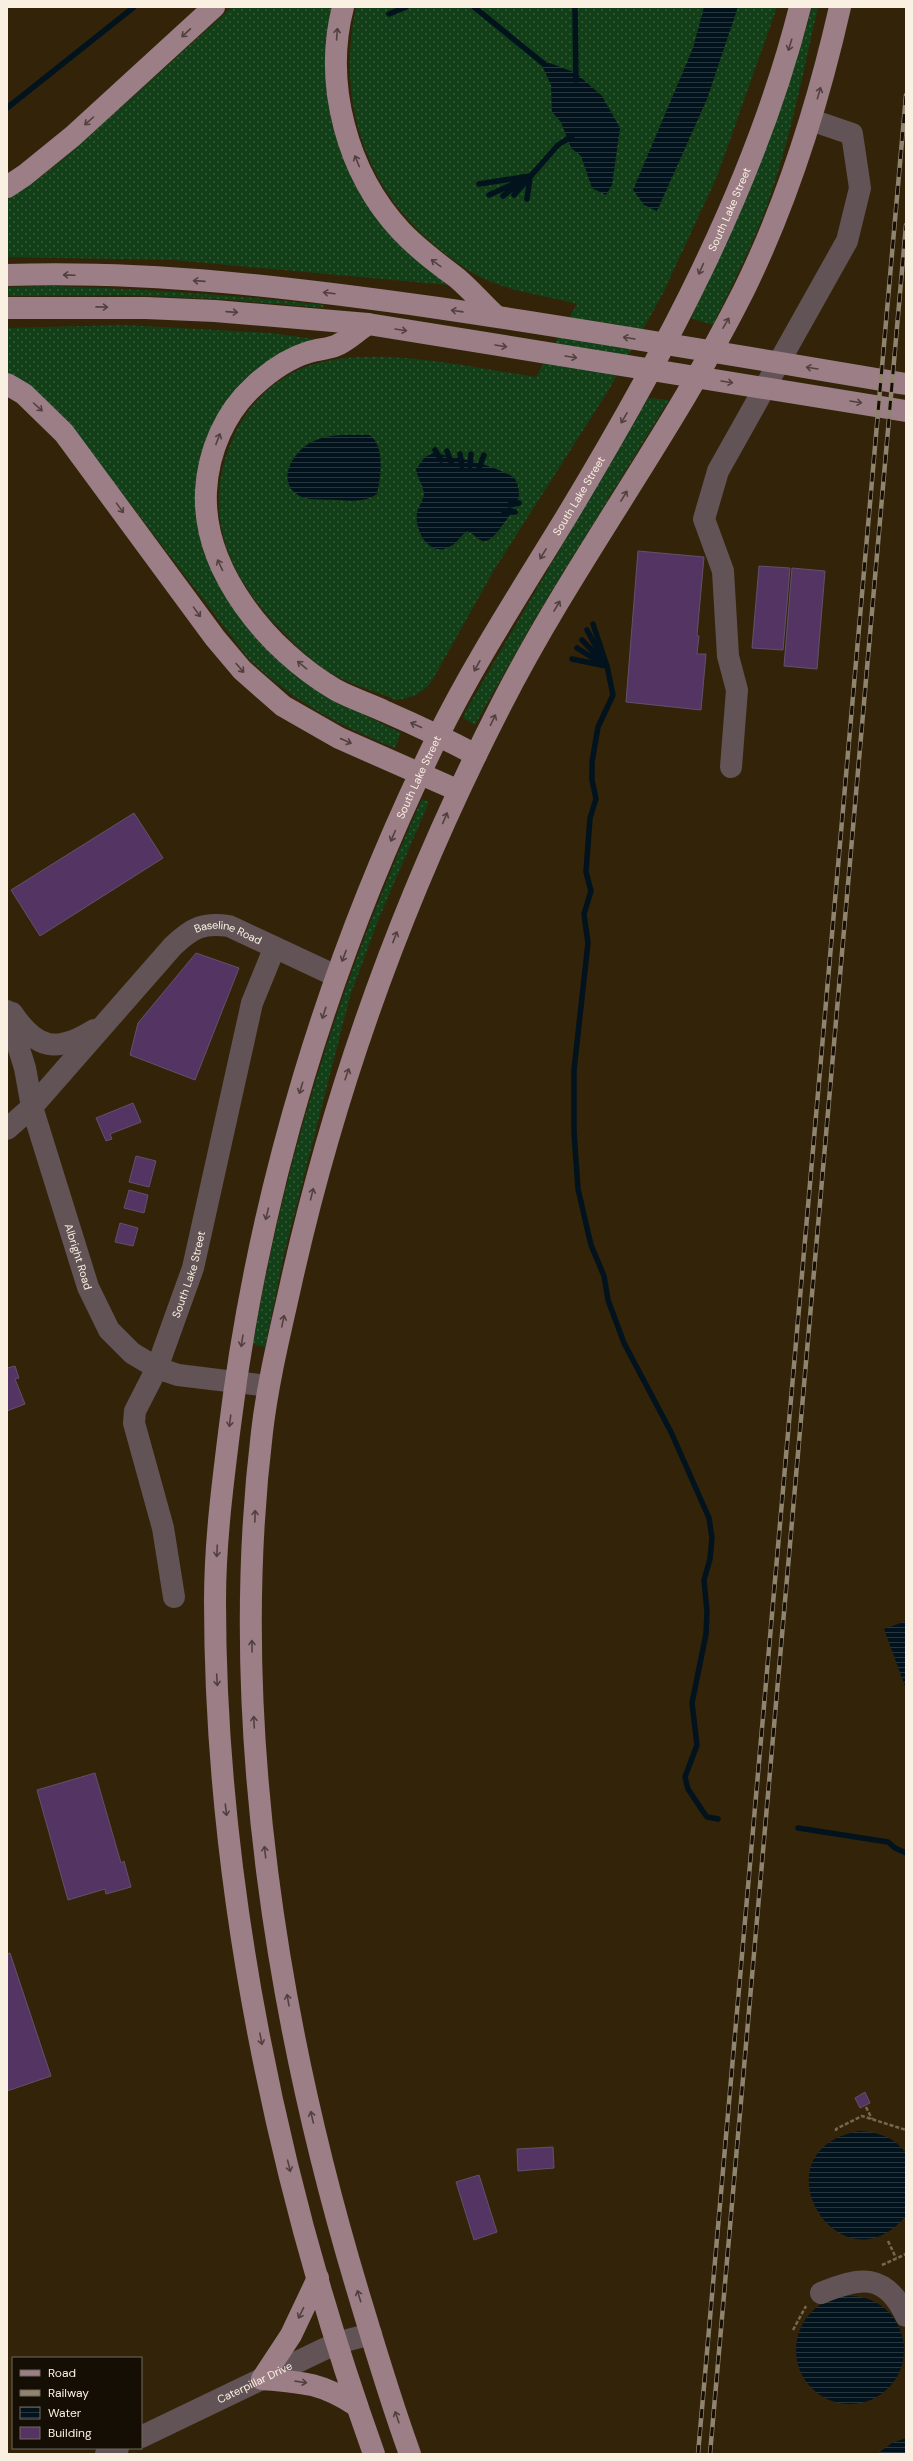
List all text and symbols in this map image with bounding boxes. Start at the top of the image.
one-way arrow [334,28,341,41]
one-way arrow [180,29,191,38]
one-way arrow [786,38,793,51]
one-way arrow [816,87,823,100]
one-way arrow [85,116,95,125]
one-way arrow [353,155,360,167]
street label: South Lake Street [705,165,754,253]
one-way arrow [430,259,441,267]
one-way arrow [697,263,704,275]
one-way arrow [63,271,76,279]
one-way arrow [193,277,206,284]
one-way arrow [323,289,336,297]
one-way arrow [95,303,108,311]
one-way arrow [451,307,464,315]
one-way arrow [225,309,238,316]
one-way arrow [722,317,730,329]
one-way arrow [394,326,407,334]
one-way arrow [623,333,636,341]
one-way arrow [494,342,507,350]
one-way arrow [564,353,577,361]
one-way arrow [806,364,819,372]
one-way arrow [720,378,733,386]
one-way arrow [849,399,862,407]
one-way arrow [33,403,43,412]
one-way arrow [619,412,627,424]
one-way arrow [214,434,222,446]
street label: South Lake Street [549,454,608,538]
one-way arrow [620,490,629,501]
one-way arrow [116,502,124,513]
one-way arrow [539,548,547,559]
one-way arrow [216,560,223,572]
one-way arrow [553,600,561,612]
one-way arrow [193,607,201,618]
one-way arrow [297,660,307,669]
one-way arrow [473,660,480,672]
one-way arrow [236,663,245,673]
one-way arrow [490,714,498,726]
one-way arrow [411,721,423,728]
street label: South Lake Street [393,733,444,821]
one-way arrow [340,738,352,745]
one-way arrow [442,812,450,824]
one-way arrow [389,830,396,842]
street label: Baseline Road [192,918,264,947]
one-way arrow [392,932,400,944]
one-way arrow [340,950,347,962]
one-way arrow [320,1007,327,1020]
one-way arrow [344,1068,352,1080]
one-way arrow [297,1081,304,1094]
one-way arrow [309,1188,316,1201]
one-way arrow [263,1207,270,1220]
street label: Albright Road [62,1222,95,1292]
street label: South Lake Street [169,1230,208,1320]
one-way arrow [279,1315,287,1328]
one-way arrow [238,1334,246,1347]
one-way arrow [227,1414,234,1427]
one-way arrow [251,1510,259,1523]
one-way arrow [213,1544,221,1557]
one-way arrow [248,1640,256,1653]
one-way arrow [214,1673,221,1686]
one-way arrow [251,1716,258,1729]
one-way arrow [223,1803,230,1816]
one-way arrow [262,1846,269,1859]
one-way arrow [284,1993,292,2006]
one-way arrow [257,2033,265,2046]
one-way arrow [307,2110,315,2123]
one-way arrow [286,2160,293,2173]
one-way arrow [355,2290,362,2303]
one-way arrow [297,2307,304,2319]
legend [12,2357,142,2449]
street label: Caterpillar Drive [215,2358,294,2406]
text: Road [48,2365,76,2381]
one-way arrow [294,2378,307,2386]
text: Railway [48,2385,89,2401]
text: Water [48,2405,82,2421]
one-way arrow [393,2411,400,2424]
text: Building [48,2425,92,2441]

